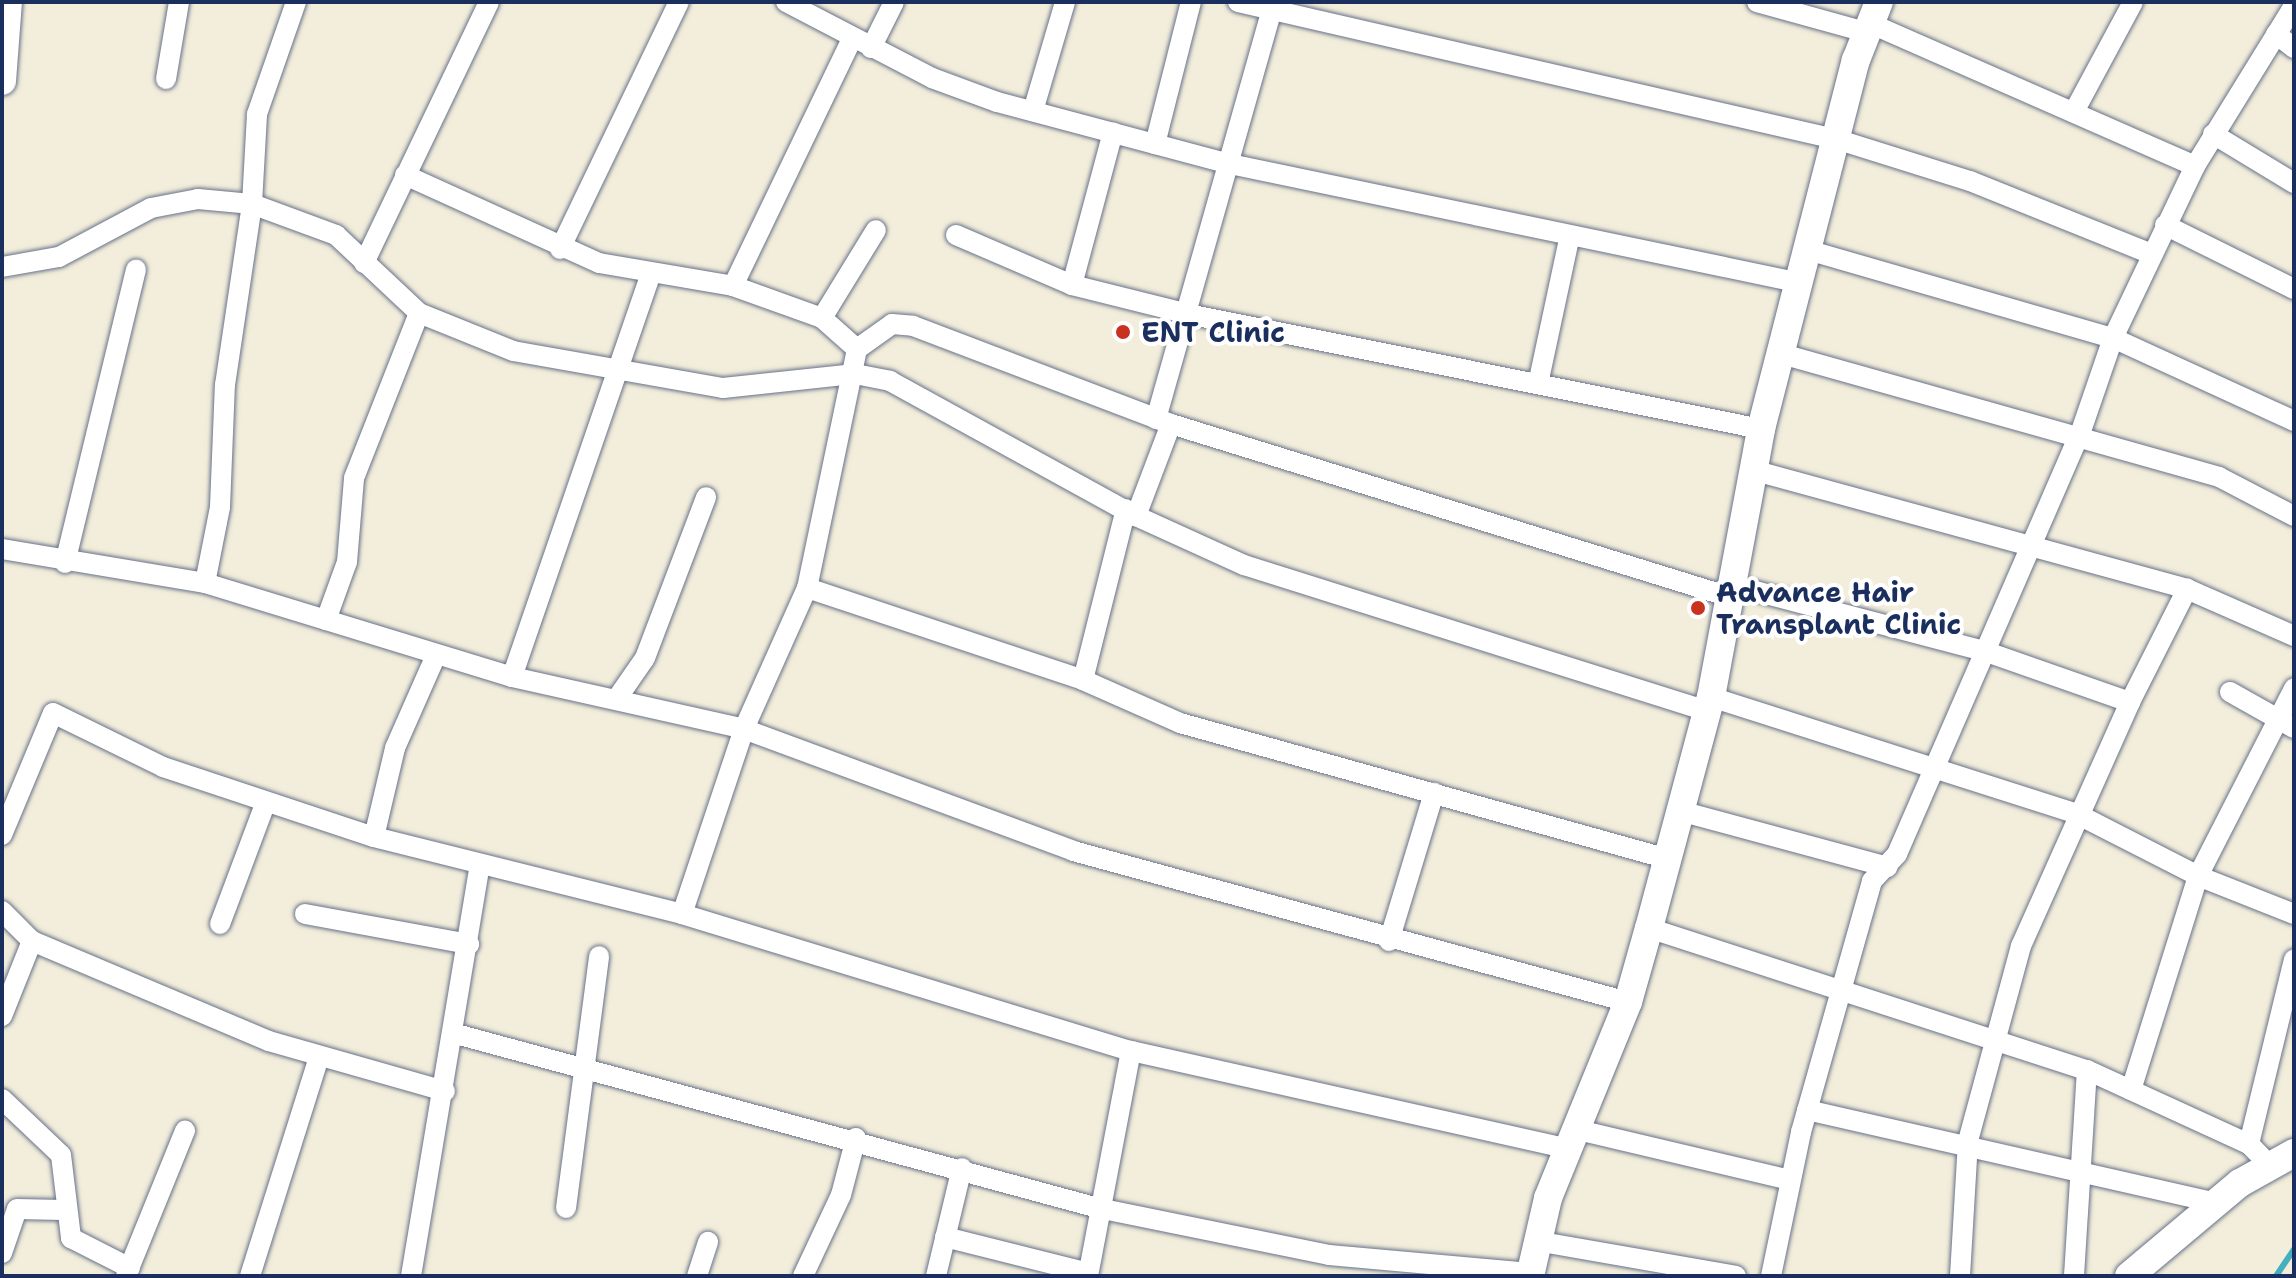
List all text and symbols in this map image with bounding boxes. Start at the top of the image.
place label: ENT Clinic [1141,315,1285,349]
marker: ENT Clinic [1112,321,1134,343]
place label: Advance Hair Transplant Clinic [1716,575,1961,641]
marker: Advance Hair Transplant Clinic [1687,597,1709,619]

